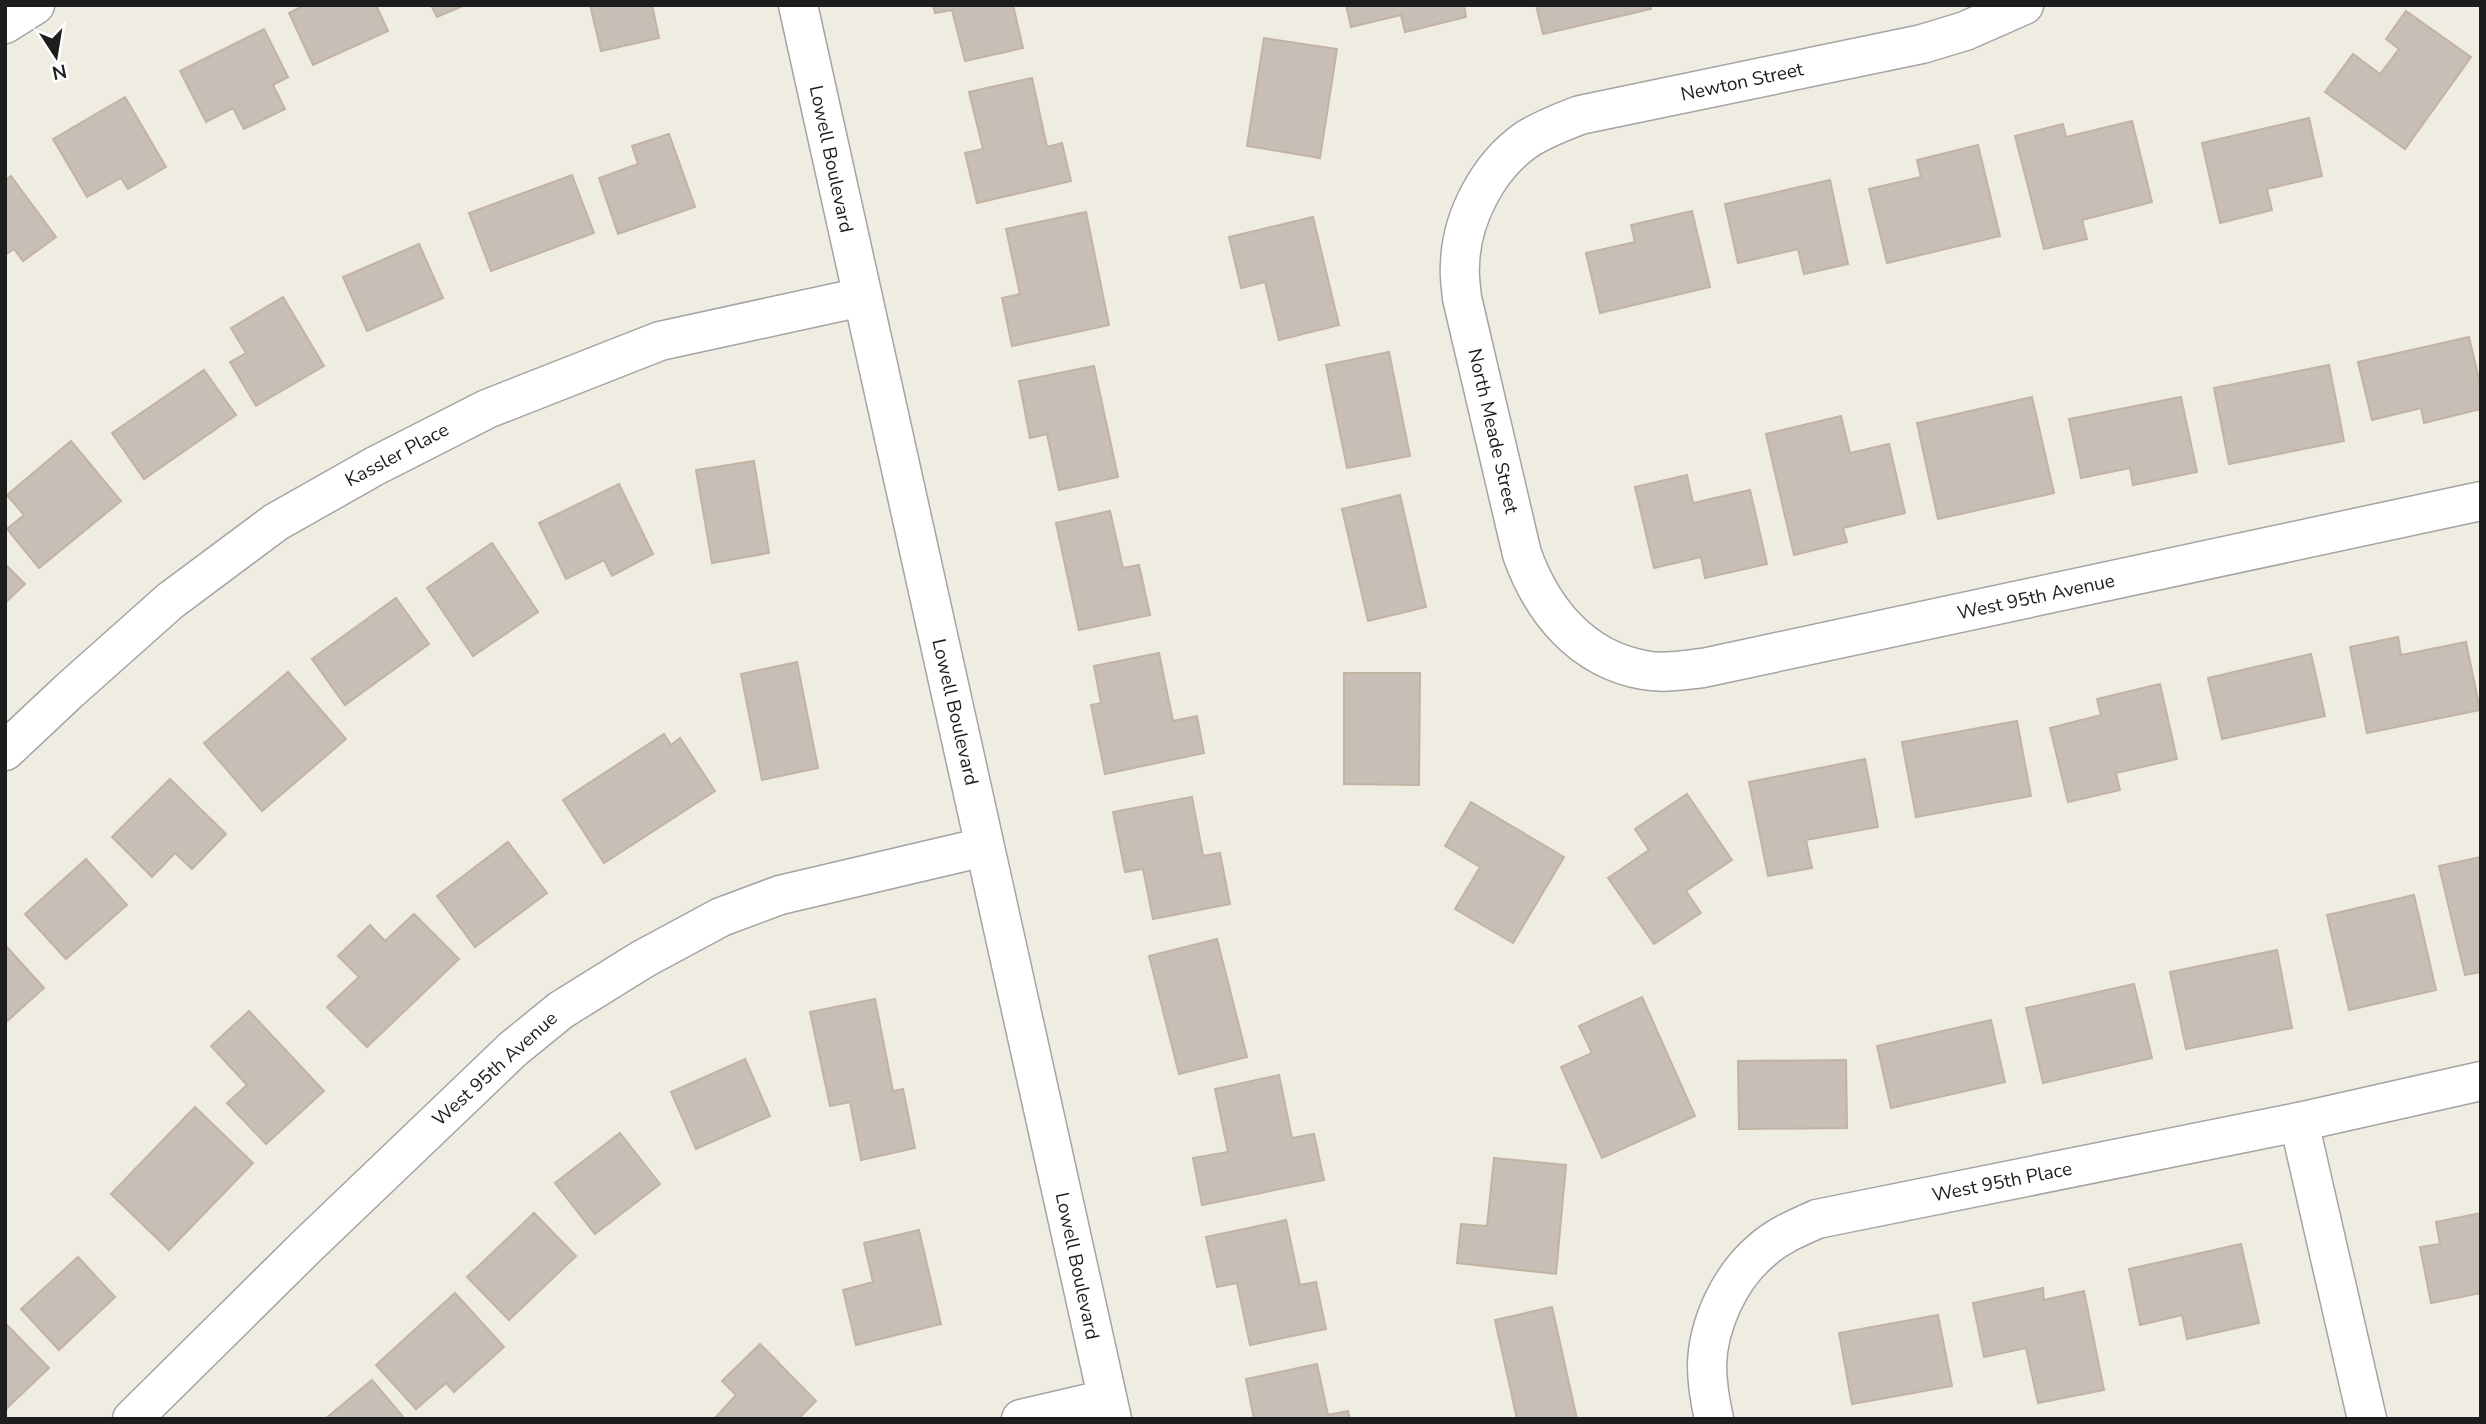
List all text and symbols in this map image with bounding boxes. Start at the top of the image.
north arrow [21,21,91,91]
street label: Newton Street [1678,56,1806,108]
text: N [50,57,69,86]
street label: Lowell Boulevard [803,83,859,235]
street label: North Meade Street [1461,346,1525,516]
street label: Kassler Place [341,417,453,493]
street label: West 95th Avenue [1955,568,2117,626]
street label: Lowell Boulevard [925,636,985,788]
street label: West 95th Avenue [427,1006,563,1132]
street label: West 95th Place [1930,1156,2074,1208]
street label: Lowell Boulevard [1049,1190,1105,1342]

